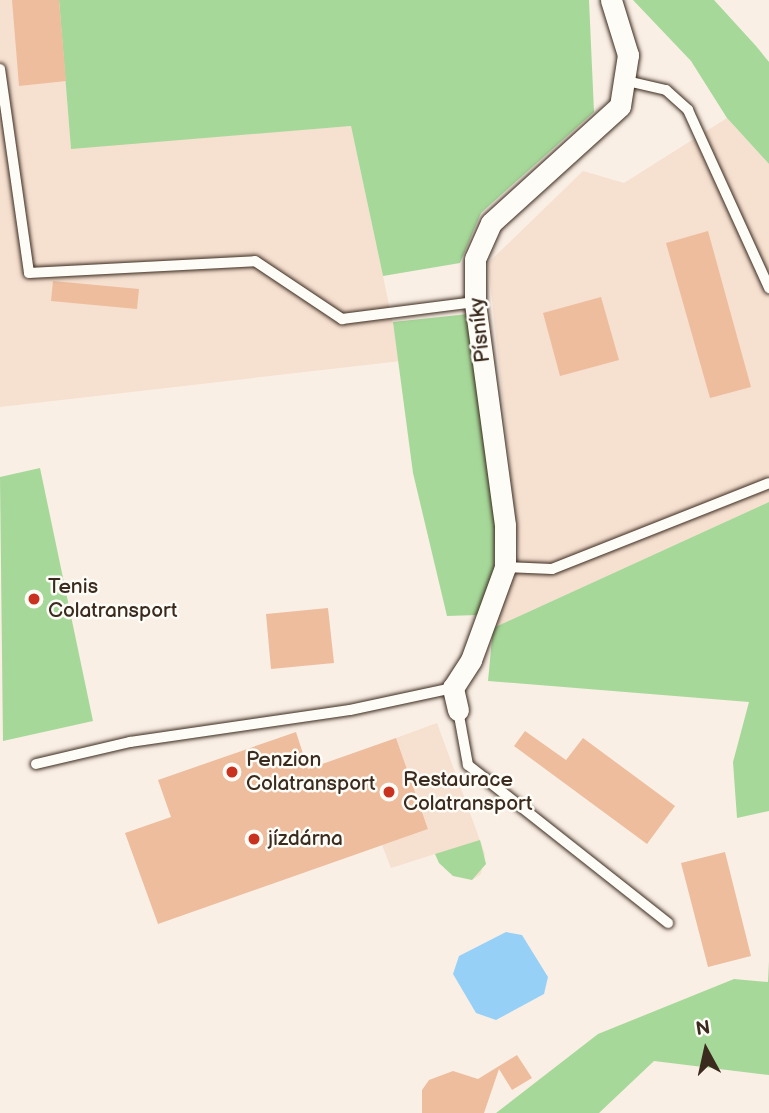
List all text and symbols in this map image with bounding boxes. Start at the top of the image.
street label: Písníky [464,296,496,364]
place label: Tenis Colatransport [48,574,177,624]
marker: Tenis Colatransport [26,591,42,607]
place label: Penzion Colatransport [246,747,375,797]
marker: Penzion Colatransport [224,764,240,780]
place label: Restaurace Colatransport [403,767,532,817]
marker: Restaurace Colatransport [381,784,397,800]
place label: jízdárna [268,826,343,852]
marker: jízdárna [246,831,262,847]
north arrow [671,1015,741,1085]
text: N [694,1016,712,1041]

